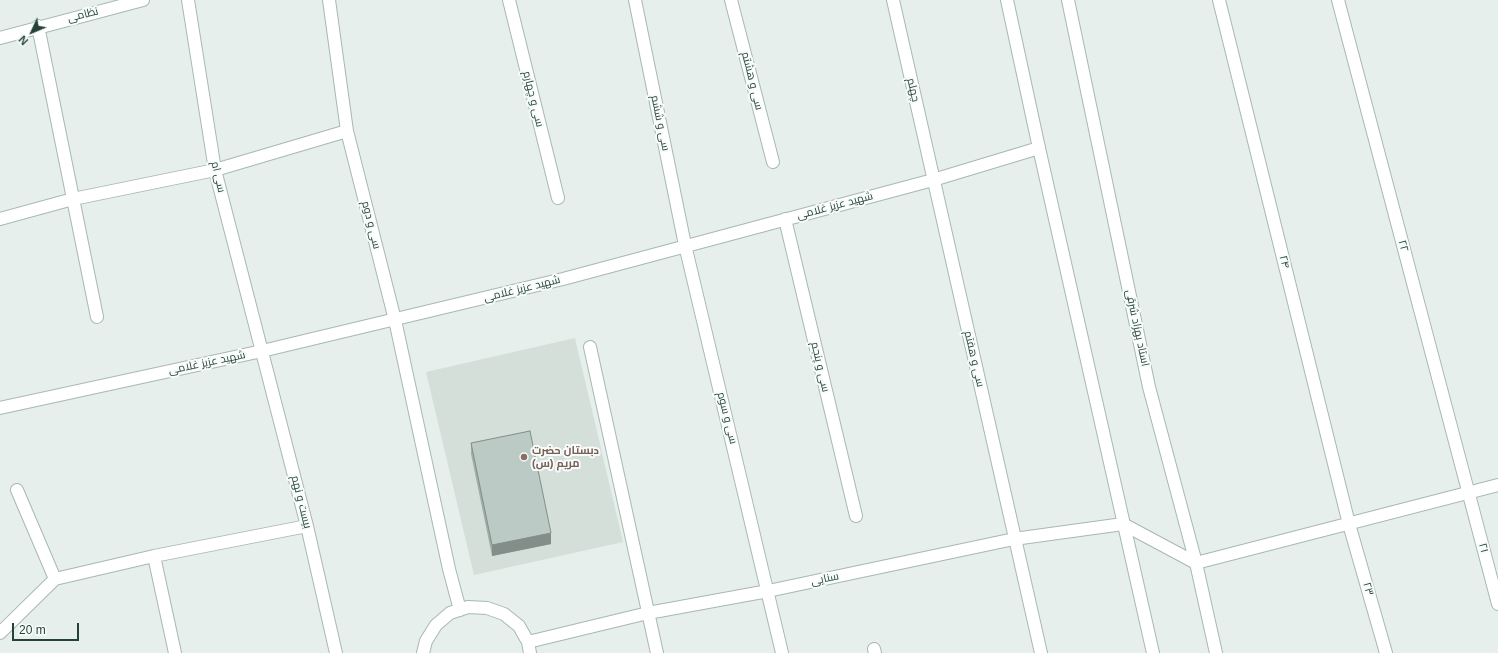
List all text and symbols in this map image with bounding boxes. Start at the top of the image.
street label: نظامی [66,5,100,25]
north arrow [12,12,52,52]
text: N [16,33,30,47]
street label: سی و هشتم [738,50,766,112]
street label: سی و چهارم [520,70,546,128]
street label: چهلم [904,77,922,103]
street label: سی و ششم [648,94,672,152]
street label: سی ام [208,160,228,194]
street label: شهید عزیز غلامی [795,189,875,223]
street label: سی و دوم [359,200,383,250]
street label: ۲۲ [1395,239,1411,253]
street label: ۲۴ [1276,254,1292,270]
street label: شهید عزیز غلامی [482,273,562,305]
street label: استاد بهزاد شرقی [1122,288,1152,368]
street label: سی و هفتم [961,330,987,388]
street label: سی و پنجم [808,341,832,393]
street label: شهید عزیز غلامی [167,348,247,378]
street label: سی و سوم [714,391,740,445]
place label: دبستان حضرت مریم (س) [532,444,599,470]
marker: دبستان حضرت مریم (س) [519,452,529,462]
street label: بیست و نهم [288,474,314,530]
street label: ۲۱ [1475,542,1491,554]
street label: سنایی [810,570,840,588]
street label: ۲۳ [1360,581,1376,597]
scale bar [14,615,81,641]
text: 20 m [19,623,46,637]

